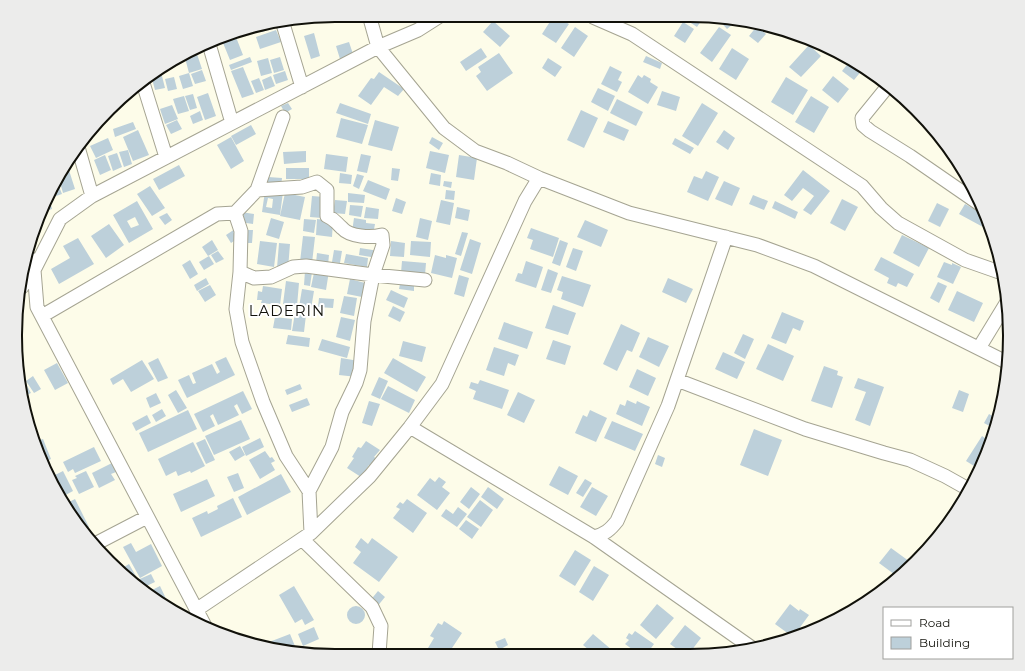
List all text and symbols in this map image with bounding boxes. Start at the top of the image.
district label: LADERIN [249,301,325,320]
legend [883,607,1013,659]
text: Road [919,615,950,630]
text: Building [919,635,970,650]

